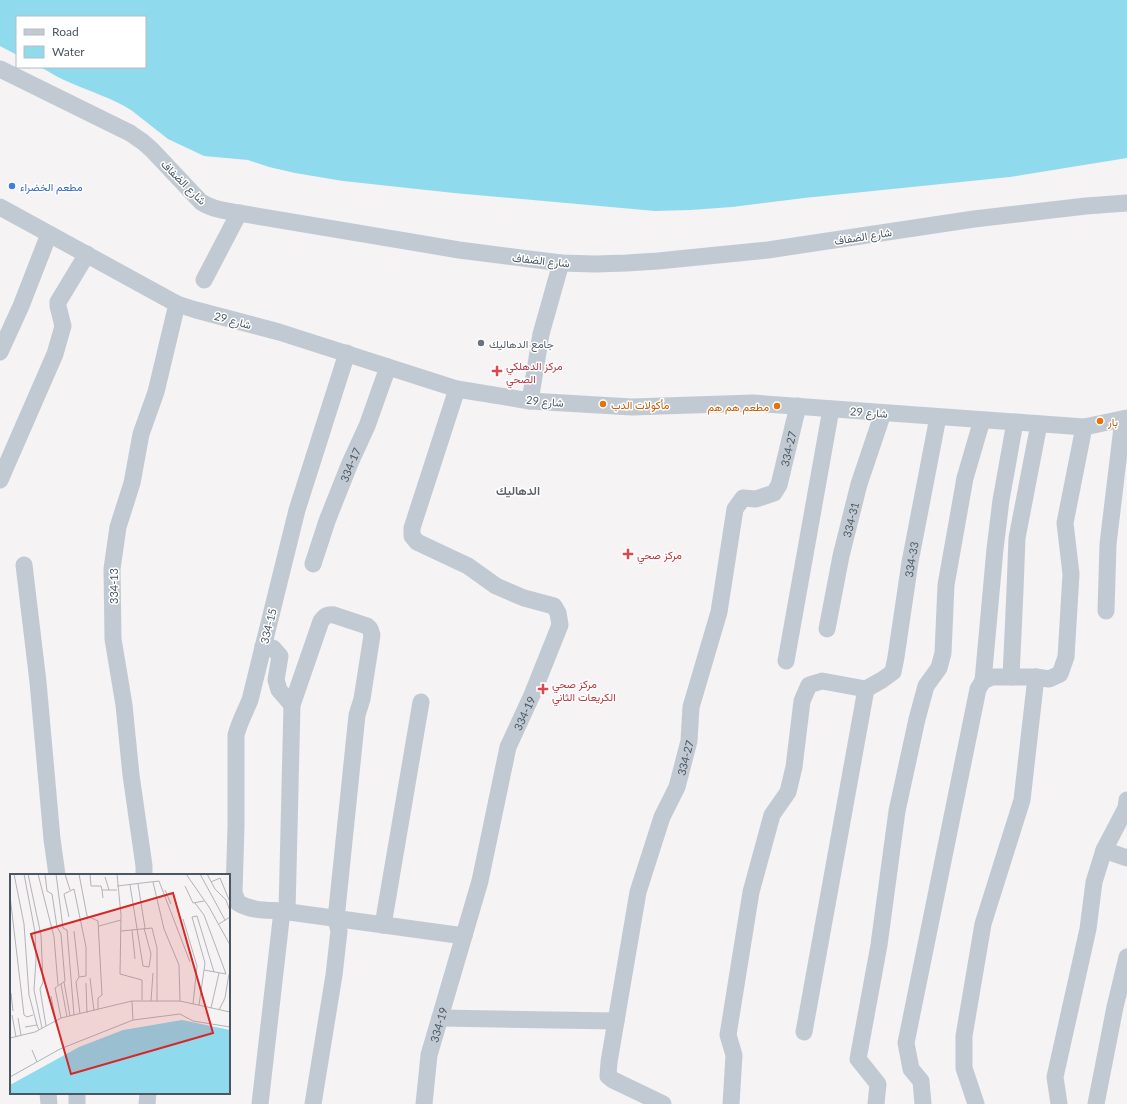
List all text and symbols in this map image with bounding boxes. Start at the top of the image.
legend [16,16,146,68]
text: Road [52,24,79,39]
text: Water [52,44,85,59]
street label: شارع الضفاف [157,157,209,209]
place label: مطعم الخضراء [20,180,83,195]
marker: مطعم الخضراء [7,181,17,191]
street label: شارع الضفاف [833,225,893,249]
street label: شارع الضفاف [511,251,571,272]
street label: شارع 29 [213,309,253,333]
place label: جامع الدهاليك [489,337,554,352]
marker: جامع الدهاليك [476,338,486,348]
place label: مركز الدهلكي الصحي [506,359,563,389]
marker: مركز الدهلكي الصحي [491,365,503,377]
street label: شارع 29 [525,393,565,411]
place label: مأكولات الدب [611,398,670,412]
marker: مأكولات الدب [598,399,608,409]
place label: مطعم هم هم [708,400,769,415]
marker: مطعم هم هم [772,401,782,411]
street label: شارع 29 [850,404,889,422]
place label: بار [1107,415,1118,429]
marker: بار [1095,416,1105,426]
street label: 334-27 [777,430,798,468]
street label: 334-17 [337,445,363,484]
district label: الدهاليك [496,483,540,498]
street label: 334-31 [839,500,861,539]
street label: 334-33 [901,540,920,578]
marker: مركز صحي [622,548,634,560]
place label: مركز صحي [637,548,682,565]
street label: 334-13 [107,568,120,604]
street label: 334-15 [257,607,279,645]
place label: مركز صحي الكريعات الثاني [552,677,616,707]
marker: مركز صحي الكريعات الثاني [537,683,549,695]
street label: 334-19 [510,694,537,732]
street label: 334-27 [674,739,696,777]
inset map [10,874,230,1094]
street label: 334-19 [427,1005,449,1044]

